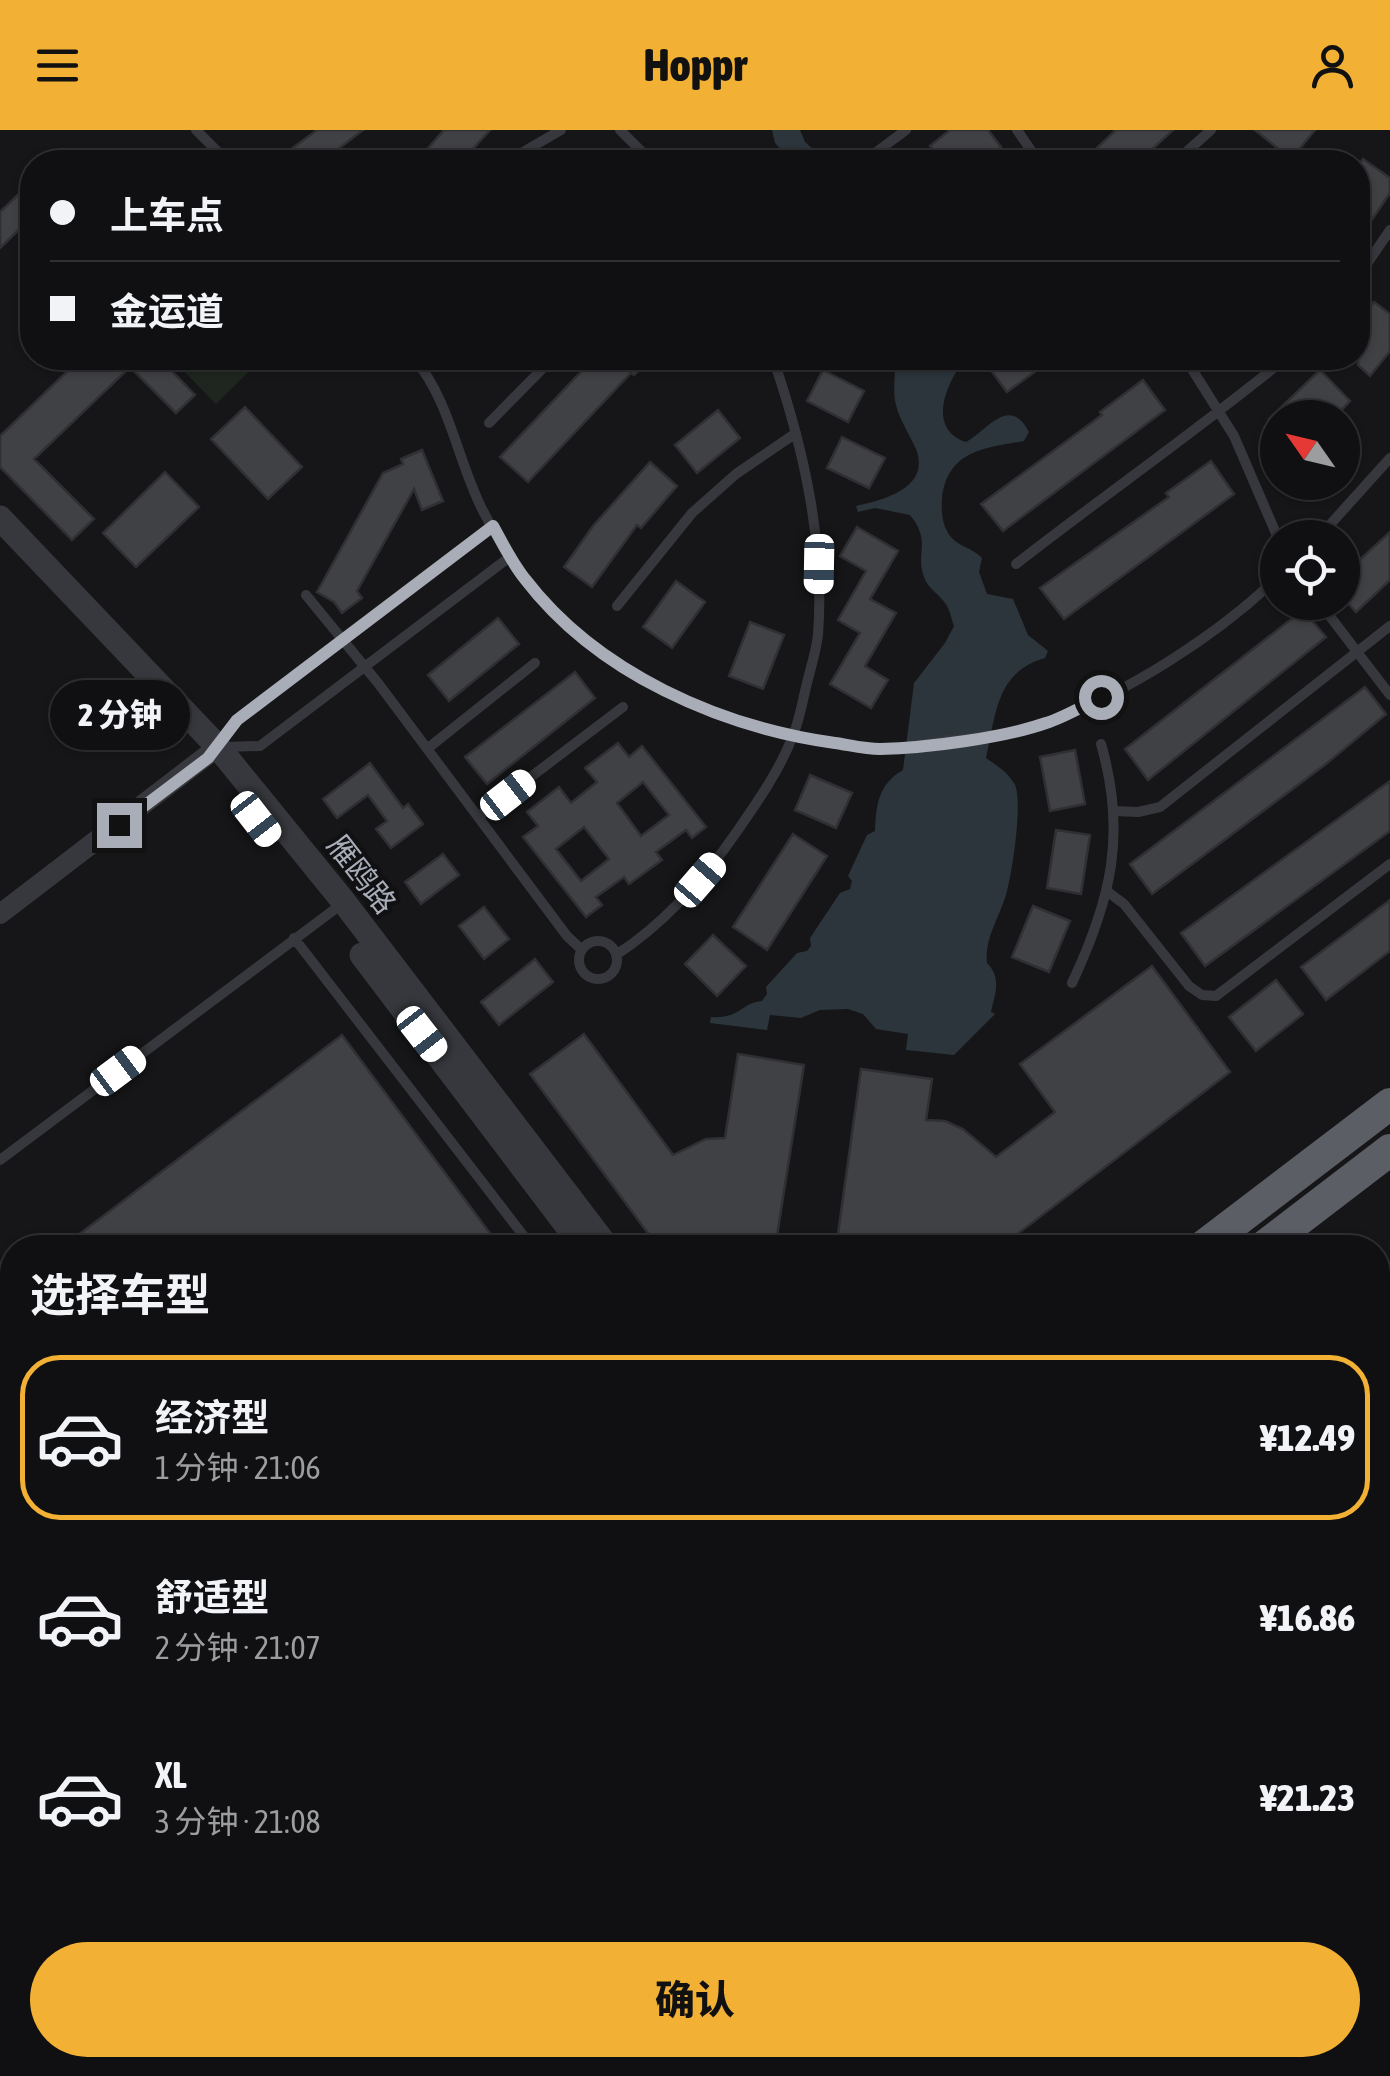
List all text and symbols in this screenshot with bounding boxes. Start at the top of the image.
icon: menu [30,38,85,93]
icon: person [1305,38,1360,93]
text: Hoppr [643,39,747,91]
text: 上车点 [110,194,224,237]
text: 金运道 [110,290,224,333]
north arrow [1260,400,1360,500]
map controls [1260,400,1360,620]
button: locate [1260,520,1360,620]
car [803,534,835,594]
route start [1079,675,1124,720]
callout: 2 分钟 [49,680,189,750]
text: 2 分钟 [78,696,162,733]
car [475,765,541,825]
car [226,786,286,852]
route end [97,803,142,848]
street label: 雁鸥路 [321,828,403,920]
car [669,848,731,912]
car [392,1001,452,1067]
car [85,1041,151,1101]
text: 选择车型 [30,1269,210,1321]
icon: car [35,1393,125,1483]
text: 经济型 [155,1396,269,1439]
text: ¥12.49 [1260,1416,1355,1459]
text: 1 分钟 · 21:06 [155,1449,321,1486]
icon: car [35,1573,125,1663]
text: 舒适型 [155,1576,269,1619]
text: ¥16.86 [1260,1596,1355,1639]
text: 2 分钟 · 21:07 [155,1629,321,1666]
icon: car [35,1753,125,1843]
text: XL [155,1753,187,1796]
text: ¥21.23 [1260,1776,1355,1819]
text: 3 分钟 · 21:08 [155,1803,321,1840]
button: 确认 [30,1942,1360,2057]

